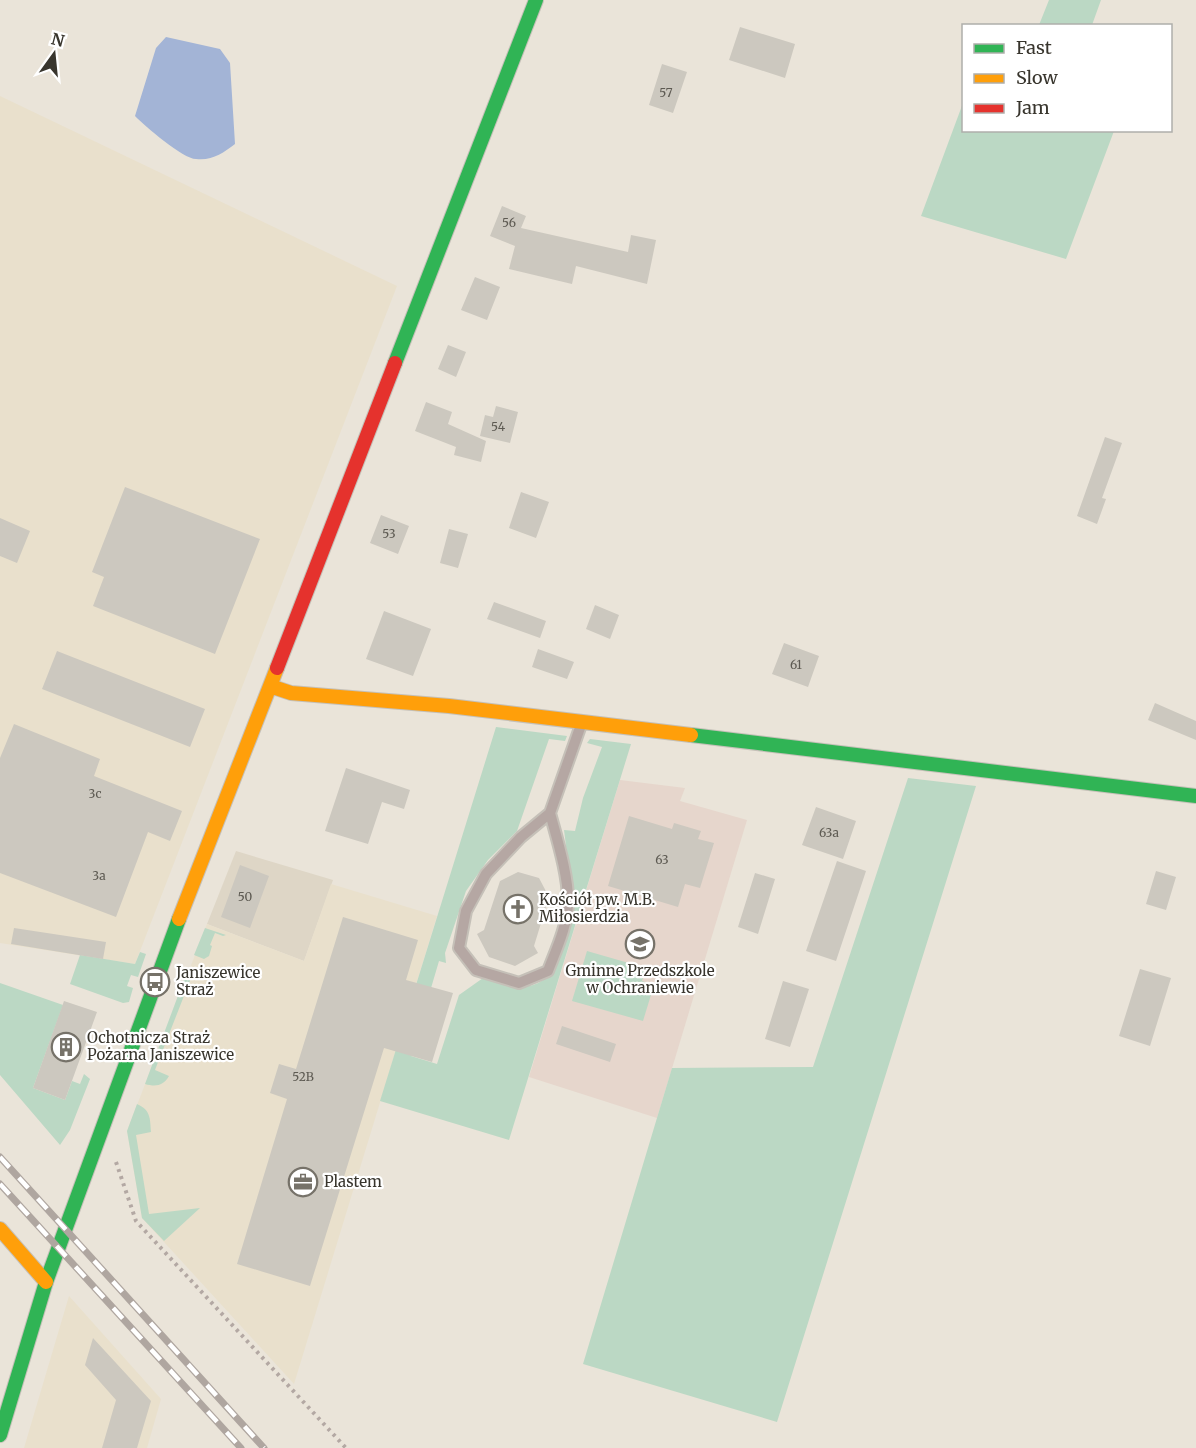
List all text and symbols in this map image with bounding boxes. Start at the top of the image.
north arrow [24,24,84,84]
legend [962,24,1172,132]
text: N [49,28,67,51]
text: Fast [1016,36,1052,59]
text: Slow [1016,66,1059,89]
house number: 57 [659,85,673,100]
text: Jam [1015,96,1050,119]
house number: 56 [502,215,516,230]
house number: 54 [491,419,506,434]
house number: 53 [382,526,396,541]
house number: 61 [790,657,802,672]
house number: 3c [89,786,101,801]
house number: 63a [819,825,839,840]
house number: 63 [655,852,669,867]
house number: 3a [92,868,106,883]
house number: 50 [238,889,253,904]
place label: Kościół pw. M.B. Miłosierdzia [539,890,655,926]
church icon: Kościół pw. M.B. Miłosierdzia [502,893,534,925]
school or university icon: Gminne Przedszkole w Ochraniewie [624,928,656,960]
place label: Gminne Przedszkole w Ochraniewie [566,961,715,997]
place label: Janiszewice Straż [175,963,260,999]
bus stop icon: Janiszewice Straż [139,966,171,998]
place label: Ochotnicza Straż Pożarna Janiszewice [87,1028,234,1064]
building icon: Ochotnicza Straż Pożarna Janiszewice [50,1031,82,1063]
house number: 52B [292,1069,314,1084]
office icon: Plastem [287,1166,319,1198]
place label: Plastem [324,1172,382,1191]

